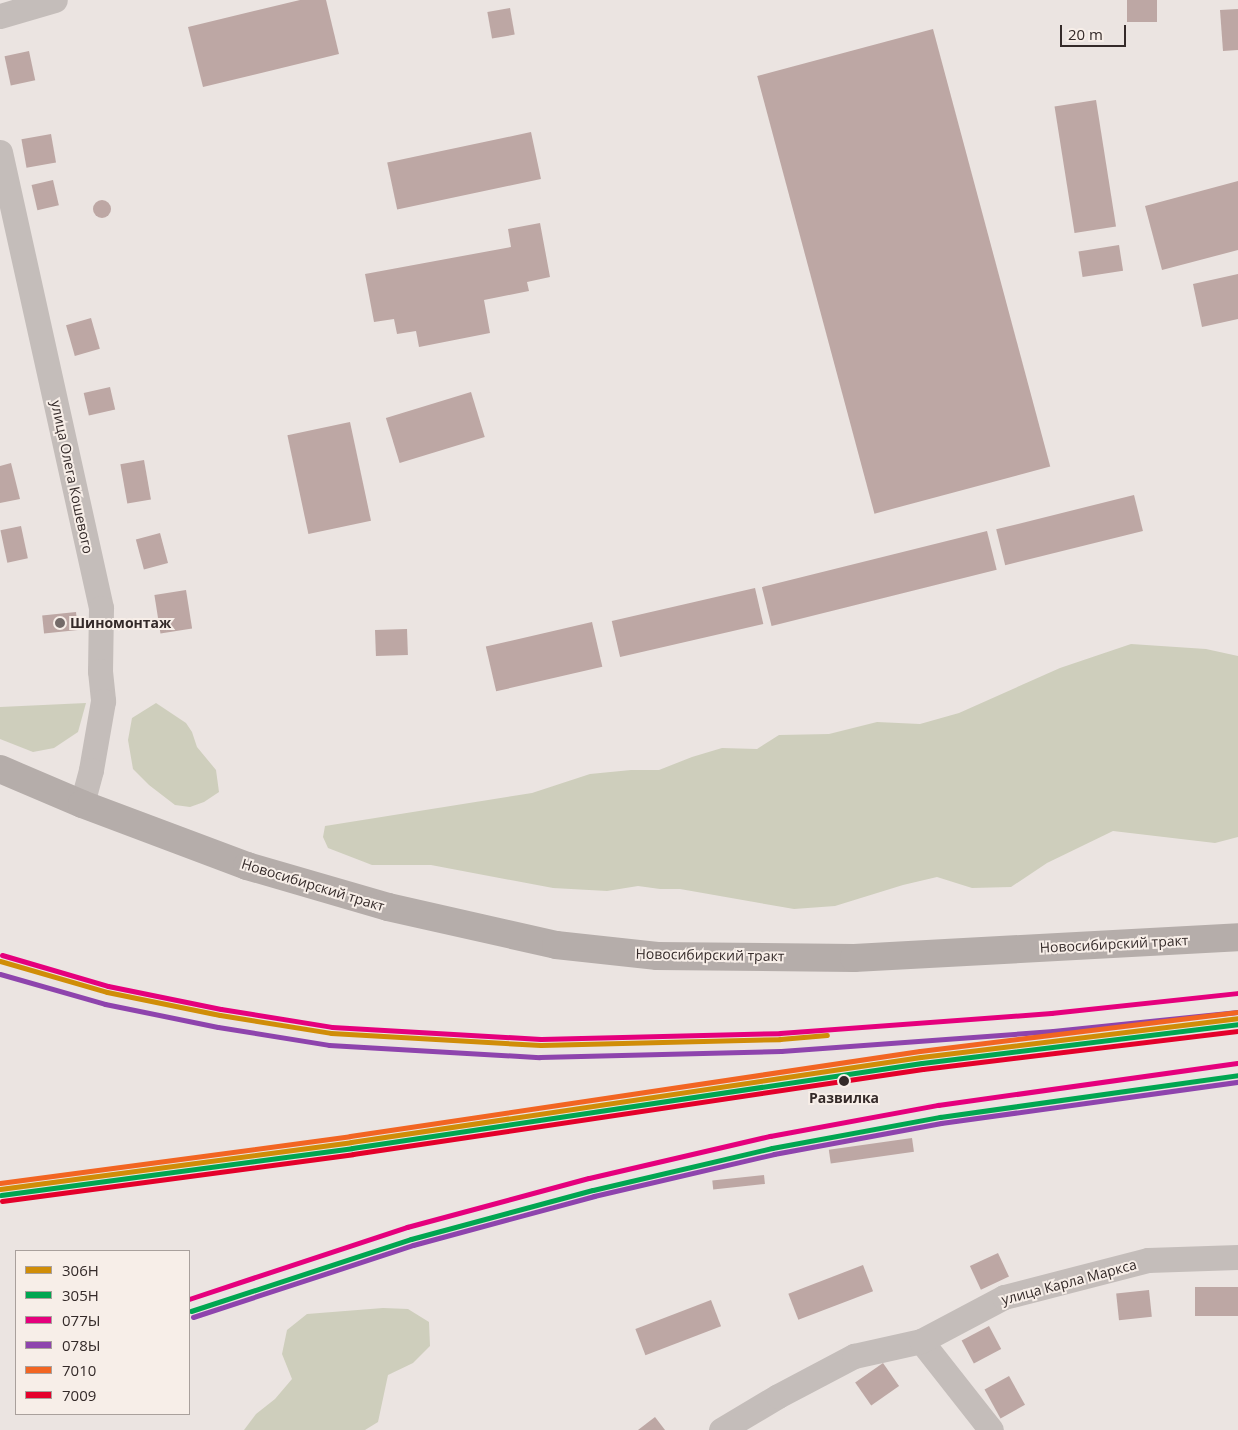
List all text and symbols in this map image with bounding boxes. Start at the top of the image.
scale bar [1063,15,1129,47]
text: 20 m [1068,24,1103,44]
street label: улица Олега Кошевого [48,399,96,555]
place label: Шиномонтаж [70,615,171,631]
marker: Шиномонтаж [54,617,66,629]
street label: Новосибирский тракт [239,855,387,915]
street label: Новосибирский тракт [1039,932,1189,956]
street label: Новосибирский тракт [635,945,785,965]
marker: Развилка [837,1074,851,1088]
place label: Развилка [809,1090,879,1106]
legend [15,1250,190,1415]
street label: улица Карла Маркса [1000,1256,1138,1308]
text: 306Н [62,1260,99,1280]
text: 305Н [62,1285,99,1305]
text: 077Ы [62,1310,100,1330]
text: 078Ы [62,1335,100,1355]
text: 7010 [62,1360,96,1380]
text: 7009 [62,1385,96,1405]

